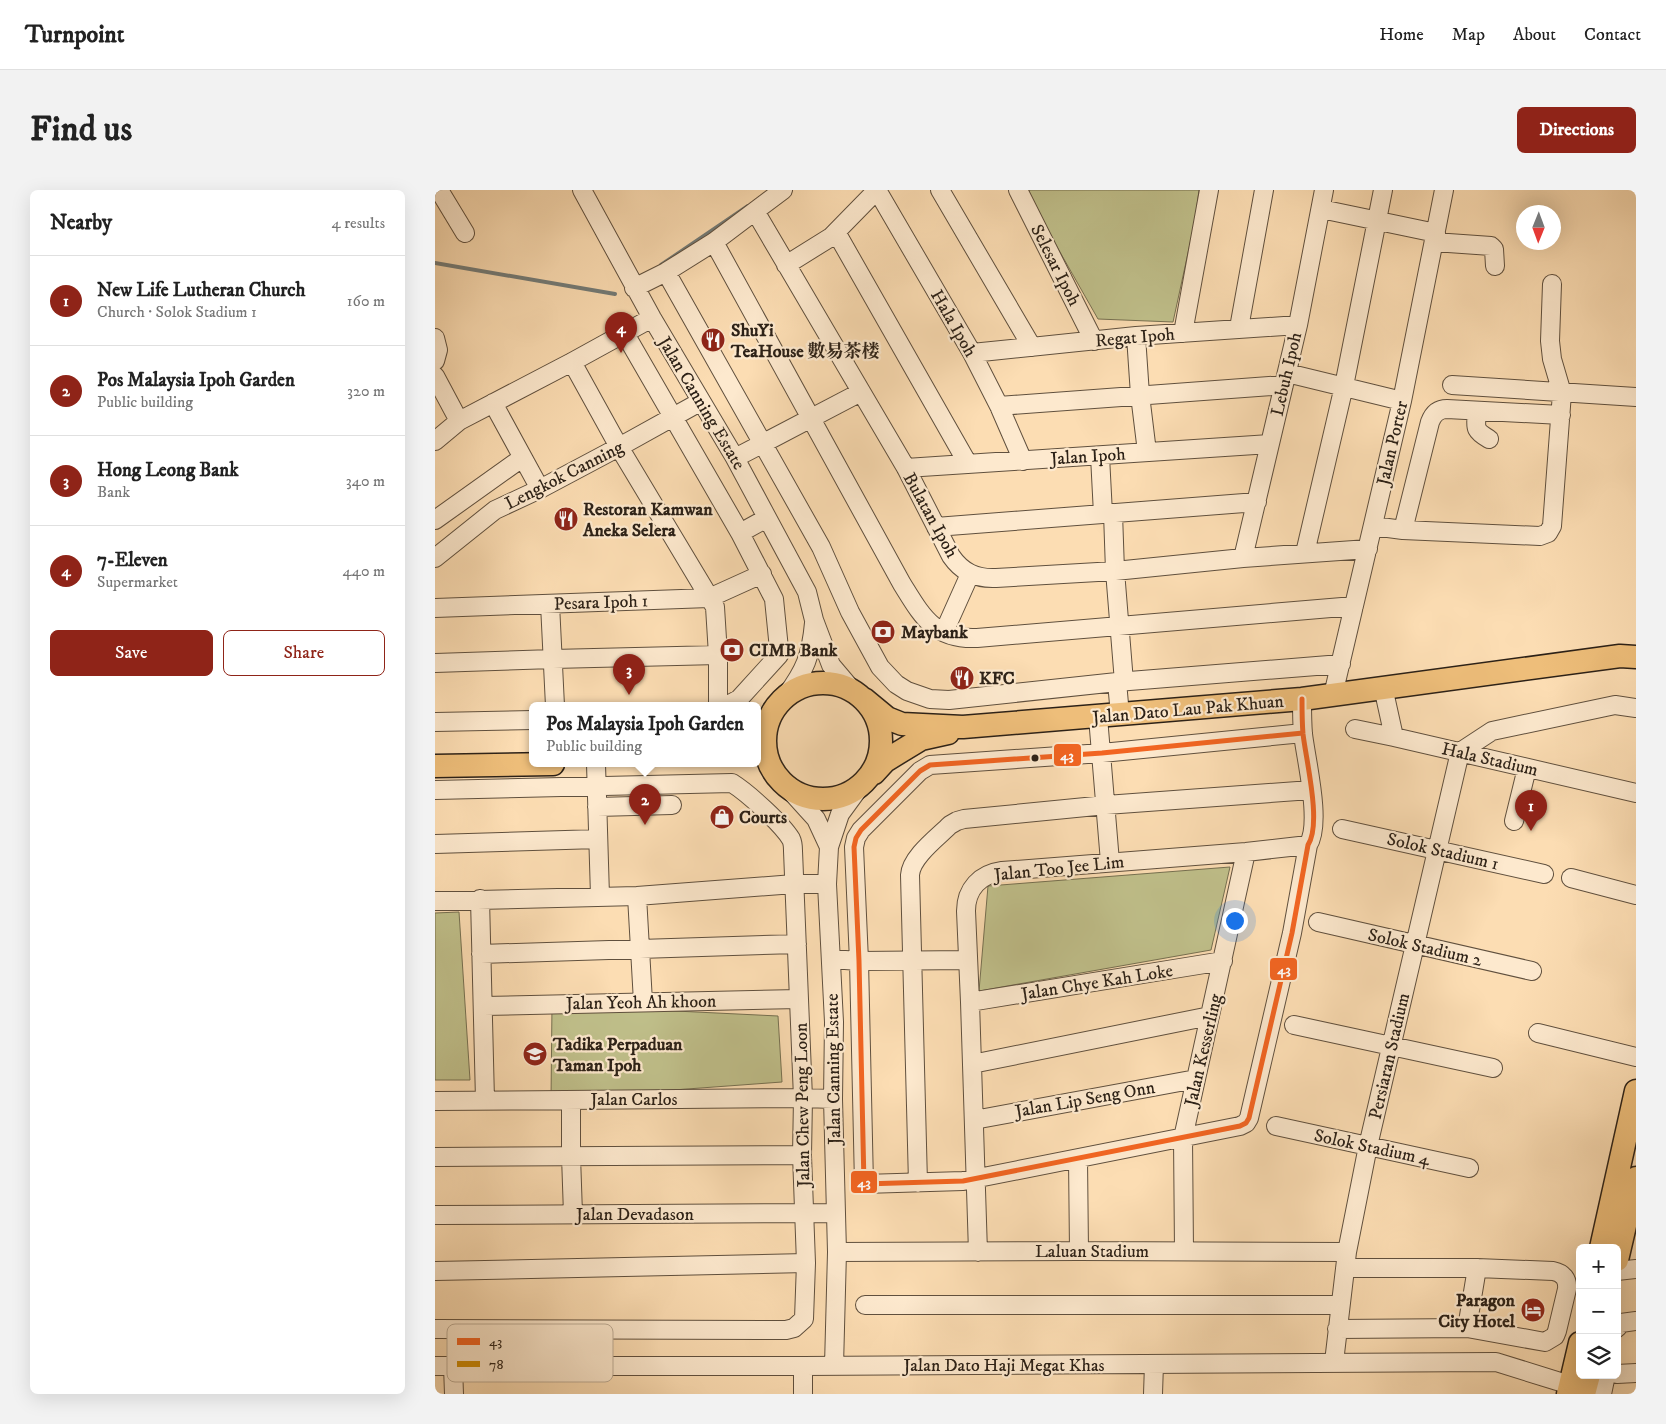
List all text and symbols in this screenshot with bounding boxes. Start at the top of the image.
text: Turnpoint [25,20,124,50]
text: Home [1379,24,1424,46]
text: Map [1452,24,1485,46]
text: About [1513,24,1556,46]
text: Contact [1584,24,1641,46]
button: Directions [1517,107,1636,153]
text: Find us [30,108,132,152]
north arrow [1516,205,1561,250]
text: Nearby [50,210,112,236]
text: 4 results [332,213,385,233]
street label: Selesar Ipoh [1025,221,1085,310]
text: New Life Lutheran Church [97,279,305,302]
street label: Hala Ipoh [925,286,981,362]
text: 1 [63,291,69,311]
text: 160 m [347,291,385,311]
text: Church · Solok Stadium 1 [97,302,257,322]
pin: 4 [605,312,637,353]
place label: ShuYi TeaHouse 數易茶楼 [730,320,880,363]
street label: Regat Ipoh [1094,324,1176,352]
restaurant icon: ShuYi TeaHouse 數易茶楼 [700,327,726,353]
street label: Lebuh Ipoh [1267,330,1307,418]
street label: Jalan Canning Estate [652,331,750,474]
text: Pos Malaysia Ipoh Garden [97,369,295,392]
text: 2 [62,381,70,401]
text: 320 m [347,381,385,401]
text: Public building [97,392,193,412]
street label: Jalan Porter [1372,398,1413,490]
street label: Lengkok Canning [502,436,628,515]
street label: Jalan Ipoh [1048,443,1127,471]
text: Hong Leong Bank [97,459,239,482]
street label: Bulatan Ipoh [898,469,963,563]
text: 3 [63,471,69,491]
text: 340 m [346,471,385,491]
text: Bank [97,482,130,502]
place label: Restoran Kamwan Aneka Selera [582,499,713,542]
restaurant icon: Restoran Kamwan Aneka Selera [553,506,579,532]
text: 7-Eleven [97,549,168,572]
text: 4 [61,561,71,581]
text: 440 m [343,561,385,581]
text: Supermarket [97,572,178,592]
street label: Pesara Ipoh 1 [553,590,649,616]
bank icon: Maybank [870,619,896,645]
place label: Maybank [901,622,969,644]
button: Save [50,630,213,676]
button: Share [223,630,385,676]
bank icon: CIMB Bank [719,637,745,663]
place label: CIMB Bank [749,640,839,662]
pin: 3 [613,654,645,695]
restaurant icon: KFC [949,665,975,691]
place label: KFC [979,668,1015,690]
street label: Jalan Dato Lau Pak Khuan [1090,691,1285,729]
popup [529,702,761,767]
text: Pos Malaysia Ipoh Garden [546,713,744,736]
text: Public building [546,736,642,756]
street label: Hala Stadium [1439,738,1540,782]
line badge: 43 [1053,743,1082,767]
text: 43 [1059,747,1074,765]
unlabelled marker [1030,753,1040,763]
pin: 2 [629,784,661,825]
pin: 1 [1515,790,1547,831]
shop icon: Courts [709,804,735,830]
place label: Courts [739,807,787,829]
street label: Solok Stadium 1 [1385,828,1501,876]
street label: Jalan Too Jee Lim [991,851,1125,887]
your location [1222,908,1248,934]
street label: Solok Stadium 2 [1366,924,1484,972]
line badge: 43 [1269,957,1298,981]
street label: Jalan Chye Kah Loke [1018,960,1175,1006]
text: 43 [1276,961,1291,979]
street label: Jalan Yeoh Ah khoon [564,991,717,1015]
street label: Persiaran Stadium [1365,991,1415,1122]
street label: Jalan Kesserling [1180,992,1228,1111]
street label: Jalan Canning Estate [822,993,846,1147]
street label: Jalan Chew Peng Loon [791,1022,815,1189]
place label: Tadika Perpaduan Taman Ipoh [552,1034,683,1077]
school or university icon: Tadika Perpaduan Taman Ipoh [522,1041,548,1067]
street label: Jalan Lip Seng Onn [1011,1077,1157,1123]
street label: Jalan Carlos [588,1089,678,1111]
street label: Solok Stadium 4 [1312,1125,1432,1171]
line badge: 43 [850,1170,878,1194]
text: 43 [856,1174,871,1192]
street label: Jalan Devadason [574,1204,695,1226]
street label: Laluan Stadium [1035,1241,1149,1263]
map controls [1576,1244,1621,1379]
button: + [1576,1244,1621,1289]
button: − [1576,1289,1621,1334]
place label: Paragon City Hotel [1438,1290,1516,1333]
hotel icon: Paragon City Hotel [1520,1297,1546,1323]
legend [447,1324,613,1382]
text: 43 [489,1333,502,1351]
button: layers [1576,1334,1621,1379]
street label: Jalan Dato Haji Megat Khas [901,1355,1105,1377]
text: 78 [489,1356,503,1374]

